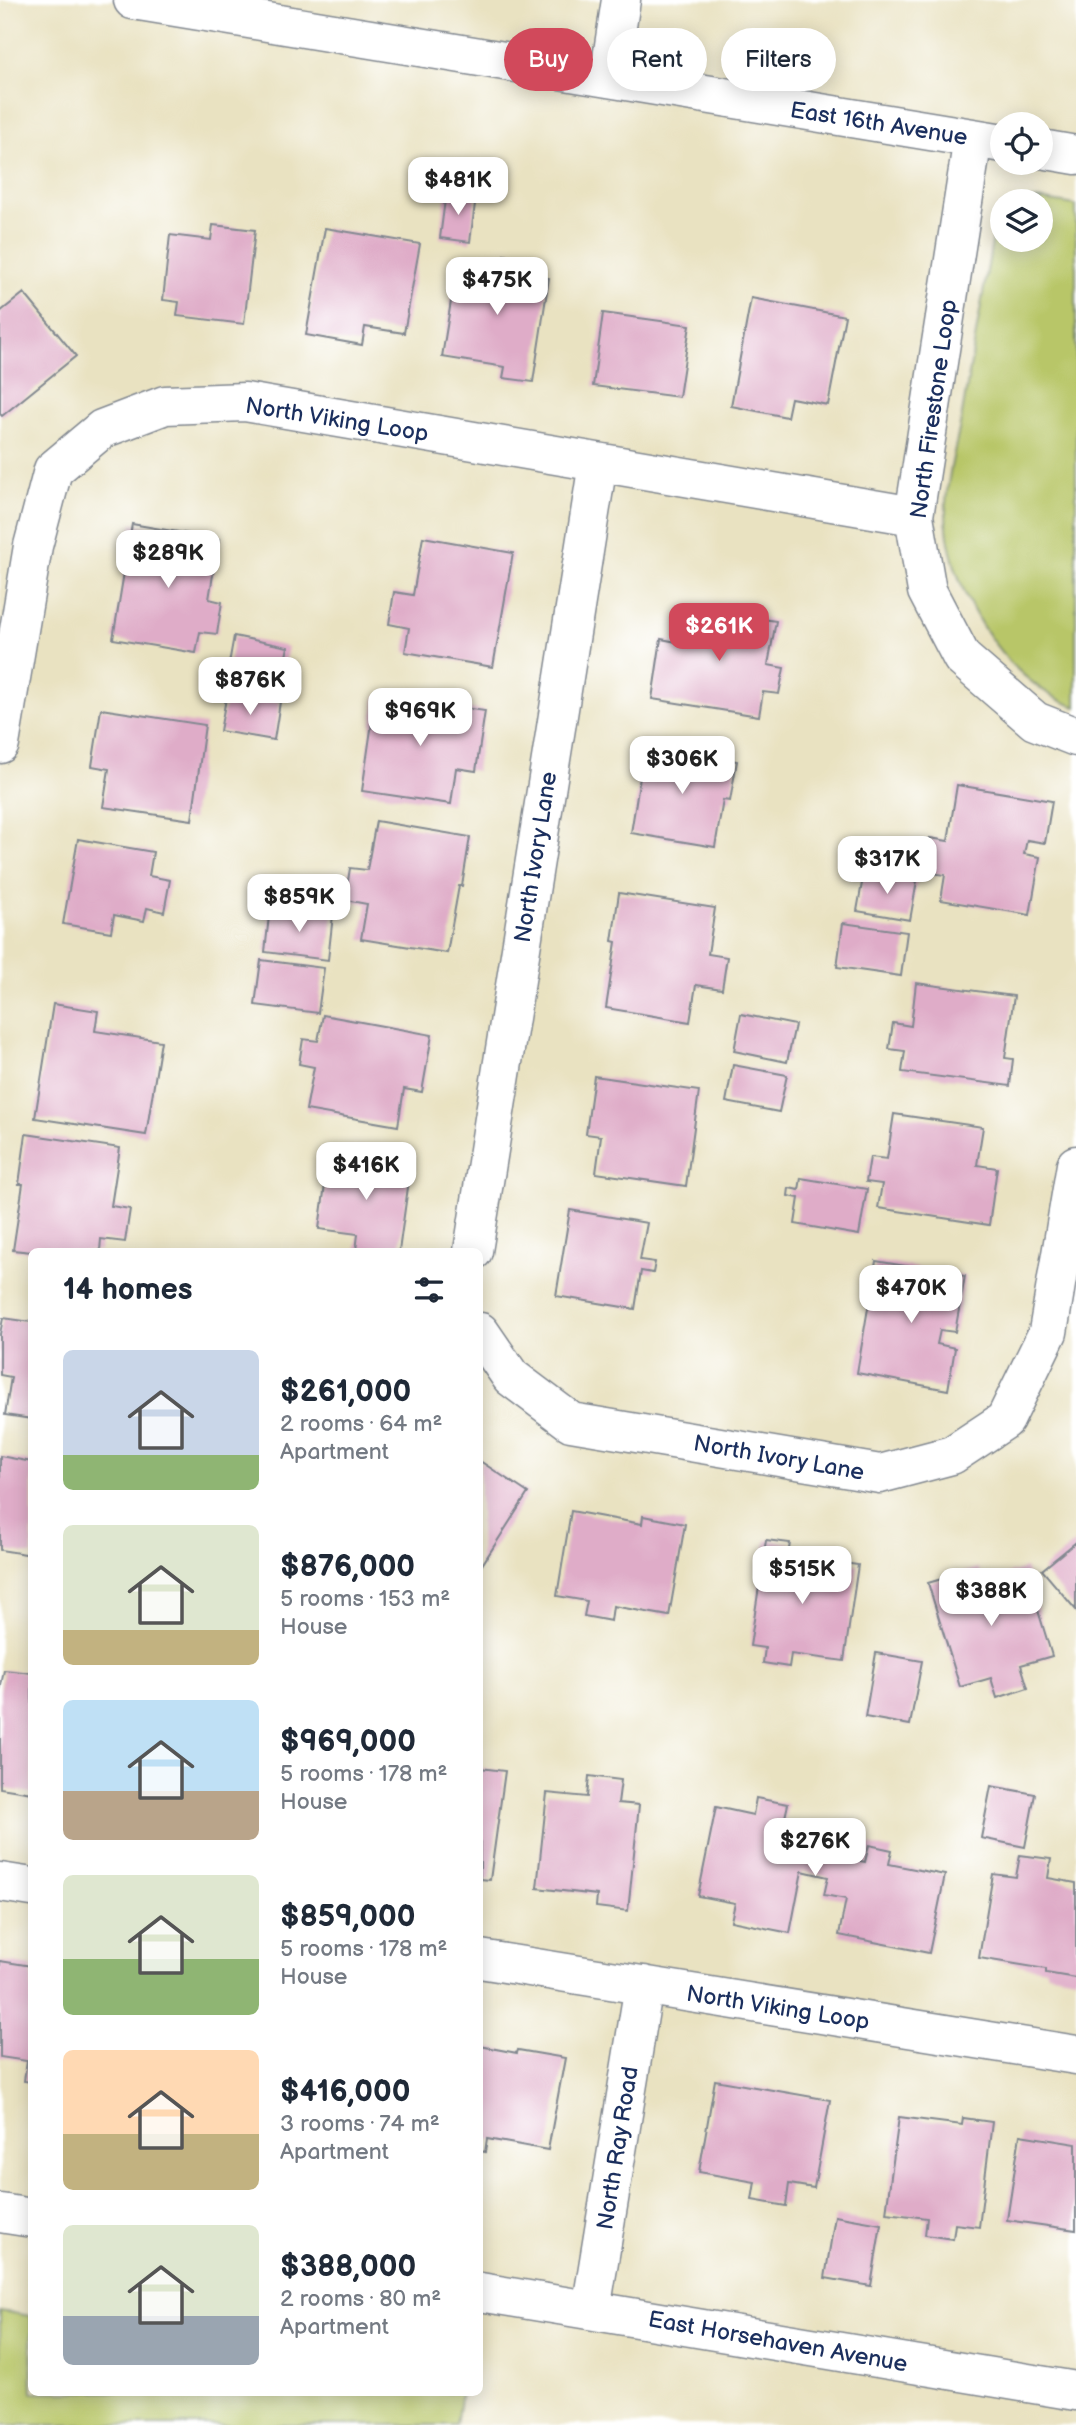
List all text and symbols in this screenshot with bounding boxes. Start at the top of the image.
chip: Buy [504,28,593,91]
chip: Rent [607,28,707,91]
chip: Filters [721,28,836,91]
street label: East 16th Avenue [788,96,969,152]
map controls [990,112,1053,252]
button: locate [990,112,1053,175]
pin: $481K [409,158,507,217]
text: $481K [424,166,492,194]
button: layers [990,189,1053,252]
pin: $475K [448,258,546,317]
text: $475K [462,266,532,294]
street label: North Firestone Loop [905,298,963,521]
street label: North Viking Loop [243,392,430,448]
pin: $289K [119,530,217,590]
text: $289K [132,539,204,567]
pin: $261K [670,604,768,663]
text: $261K [685,612,753,640]
pin: $876K [201,658,299,717]
text: $876K [214,666,286,694]
pin: $969K [371,688,469,748]
text: $969K [384,697,456,725]
pin: $306K [633,736,731,796]
text: $306K [646,745,718,773]
street label: North Ivory Lane [509,770,563,945]
pin: $317K [838,836,936,896]
text: $317K [854,845,920,873]
pin: $859K [250,874,348,934]
text: $859K [263,883,335,911]
pin: $416K [317,1142,415,1202]
text: $416K [332,1151,400,1179]
pin: $470K [862,1266,960,1325]
icon: filters [410,1271,448,1309]
text: 14 homes [63,1272,192,1308]
text: $470K [875,1274,947,1302]
text: $261,000 [280,1374,411,1410]
icon: home [119,1378,203,1462]
text: 2 rooms · 64 m² [280,1410,442,1438]
street label: North Ivory Lane [691,1429,866,1487]
text: Apartment [280,1438,389,1466]
pin: $515K [753,1546,851,1606]
text: $876,000 [280,1549,415,1585]
icon: home [119,1553,203,1637]
text: $515K [768,1555,836,1583]
pin: $388K [942,1568,1040,1628]
text: $388K [955,1577,1027,1605]
text: 5 rooms · 153 m² [280,1585,450,1613]
text: House [280,1613,347,1641]
text: $969,000 [280,1724,416,1760]
icon: home [119,1728,203,1812]
text: 5 rooms · 178 m² [280,1760,448,1788]
text: House [280,1788,347,1816]
pin: $276K [766,1818,864,1878]
text: $276K [780,1827,850,1855]
text: $859,000 [280,1899,415,1935]
icon: home [119,1903,203,1987]
text: 5 rooms · 178 m² [280,1935,448,1963]
text: House [280,1963,347,1991]
street label: North Viking Loop [684,1980,871,2036]
street label: North Ray Road [591,2064,645,2232]
text: $416,000 [280,2074,410,2110]
icon: home [119,2078,203,2162]
text: 3 rooms · 74 m² [280,2110,440,2138]
text: Apartment [280,2138,389,2166]
text: $388,000 [280,2249,416,2285]
icon: home [119,2253,203,2337]
text: 2 rooms · 80 m² [280,2285,441,2313]
street label: East Horsehaven Avenue [646,2305,910,2379]
text: Apartment [280,2313,389,2341]

